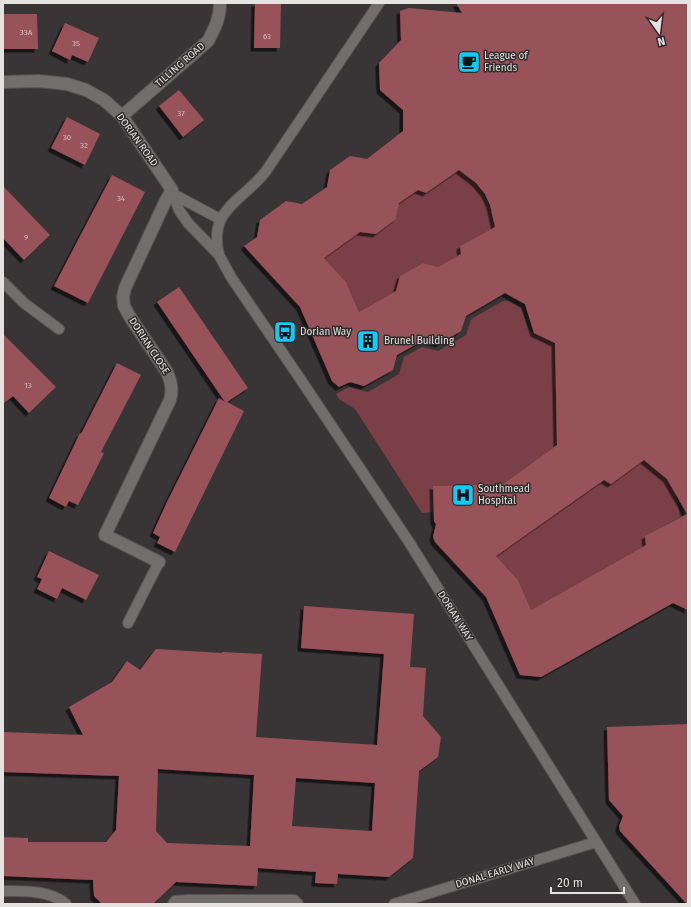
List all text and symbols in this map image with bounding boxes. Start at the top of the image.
north arrow [639,12,679,52]
house number: 33A [20,28,33,37]
house number: 63 [263,32,271,41]
text: N [656,34,666,48]
house number: 35 [72,39,80,48]
street label: TILLING ROAD [153,40,207,90]
cafe icon: League of Friends [456,49,482,75]
place label: League of Friends [484,50,528,74]
house number: 37 [177,109,185,118]
street label: DORIAN ROAD [114,111,160,169]
house number: 30 [63,133,72,142]
house number: 32 [80,141,88,150]
house number: 34 [117,194,126,203]
house number: 9 [24,233,28,242]
street label: DORIAN CLOSE [126,315,172,377]
bus stop icon: Dorian Way [272,319,298,345]
place label: Dorian Way [300,326,351,338]
building icon: Brunel Building [355,328,381,354]
place label: Brunel Building [384,335,455,347]
house number: 13 [24,381,32,390]
hospital icon: Southmead Hospital [450,482,476,508]
place label: Southmead Hospital [478,483,530,507]
street label: DORIAN WAY [435,589,475,644]
street label: DONAL EARLY WAY [454,855,536,891]
scale bar [551,869,624,895]
text: 20 m [557,876,583,890]

